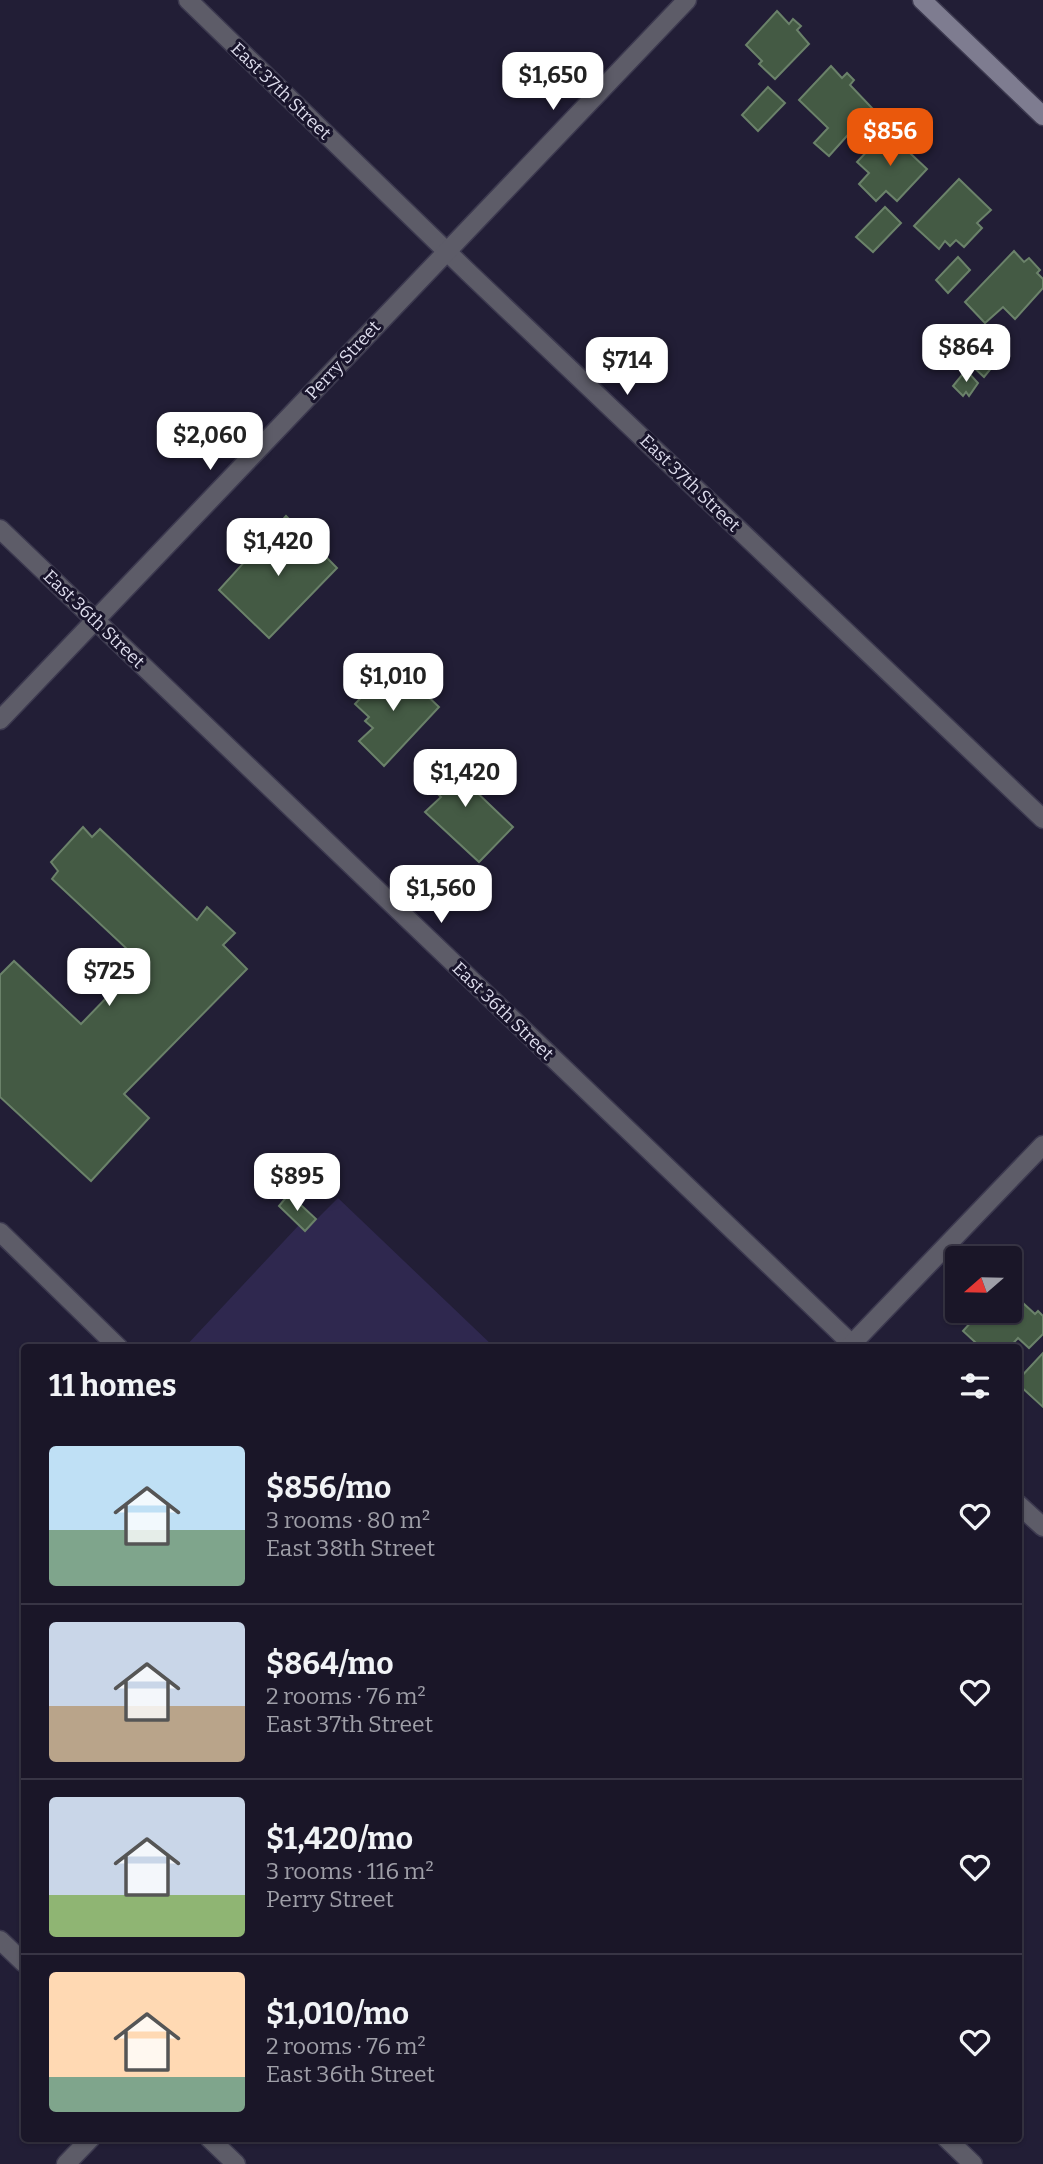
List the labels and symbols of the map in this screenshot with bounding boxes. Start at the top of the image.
street label: East 37th Street [226,38,336,145]
pin: $1,650 [496,52,610,112]
pin: $856 [849,108,931,168]
street label: Perry Street [301,316,386,404]
pin: $864 [925,324,1007,384]
pin: $714 [586,338,668,397]
pin: $2,060 [153,412,267,472]
street label: East 37th Street [635,430,745,537]
pin: $1,420 [221,518,335,578]
street label: East 36th Street [39,565,150,673]
pin: $1,010 [336,654,450,713]
pin: $1,420 [408,750,522,809]
pin: $1,560 [384,866,498,925]
pin: $725 [68,948,150,1008]
street label: East 36th Street [448,957,559,1065]
pin: $895 [256,1154,338,1213]
north arrow [945,1246,1022,1323]

